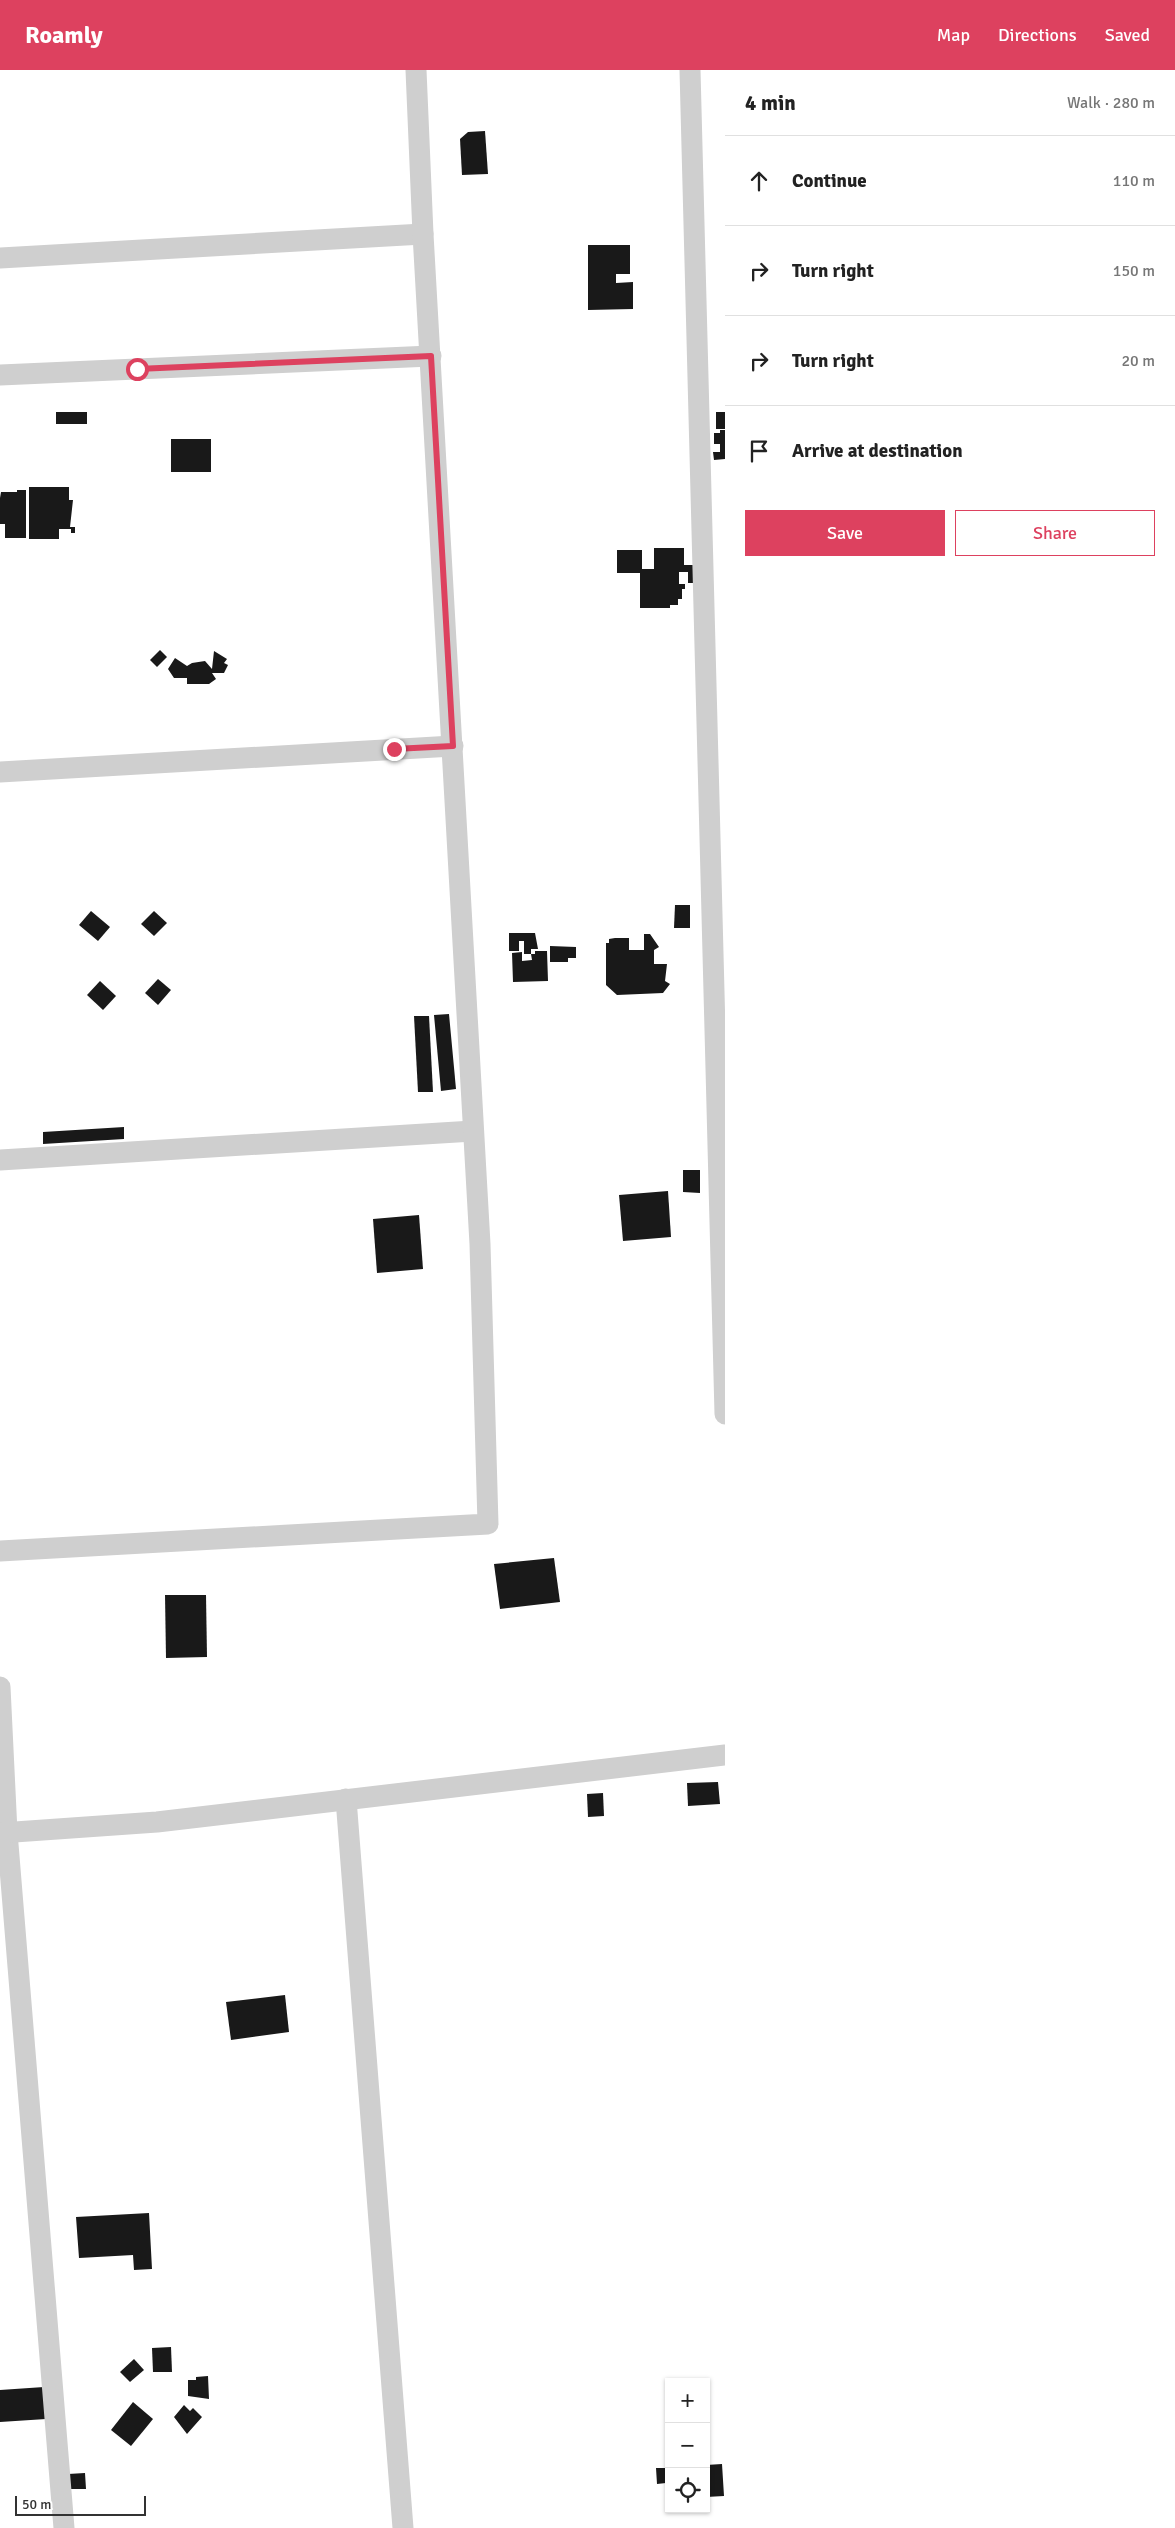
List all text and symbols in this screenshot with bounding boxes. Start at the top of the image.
text: Roamly [25,20,103,50]
text: Map [937,24,970,46]
text: Directions [998,24,1077,46]
text: Saved [1105,24,1150,46]
text: 4 min [745,90,796,116]
text: Walk · 280 m [1067,93,1155,113]
icon: ahead [745,167,773,195]
text: Continue [792,169,867,193]
text: 110 m [1113,171,1155,191]
icon: right [745,257,773,285]
text: Turn right [792,259,874,283]
text: 150 m [1113,261,1155,281]
icon: right [745,347,773,375]
text: Turn right [792,349,874,373]
text: 20 m [1121,351,1155,371]
route start [126,358,149,381]
icon: arrive [745,437,773,465]
text: Arrive at destination [792,439,963,463]
button: Save [745,510,945,556]
button: Share [955,510,1155,556]
route end [383,738,406,761]
map controls [665,2378,710,2513]
button: + [665,2378,710,2423]
button: − [665,2423,710,2468]
button: locate [665,2468,710,2513]
scale bar [15,2493,146,2516]
text: 50 m [22,2496,51,2513]

